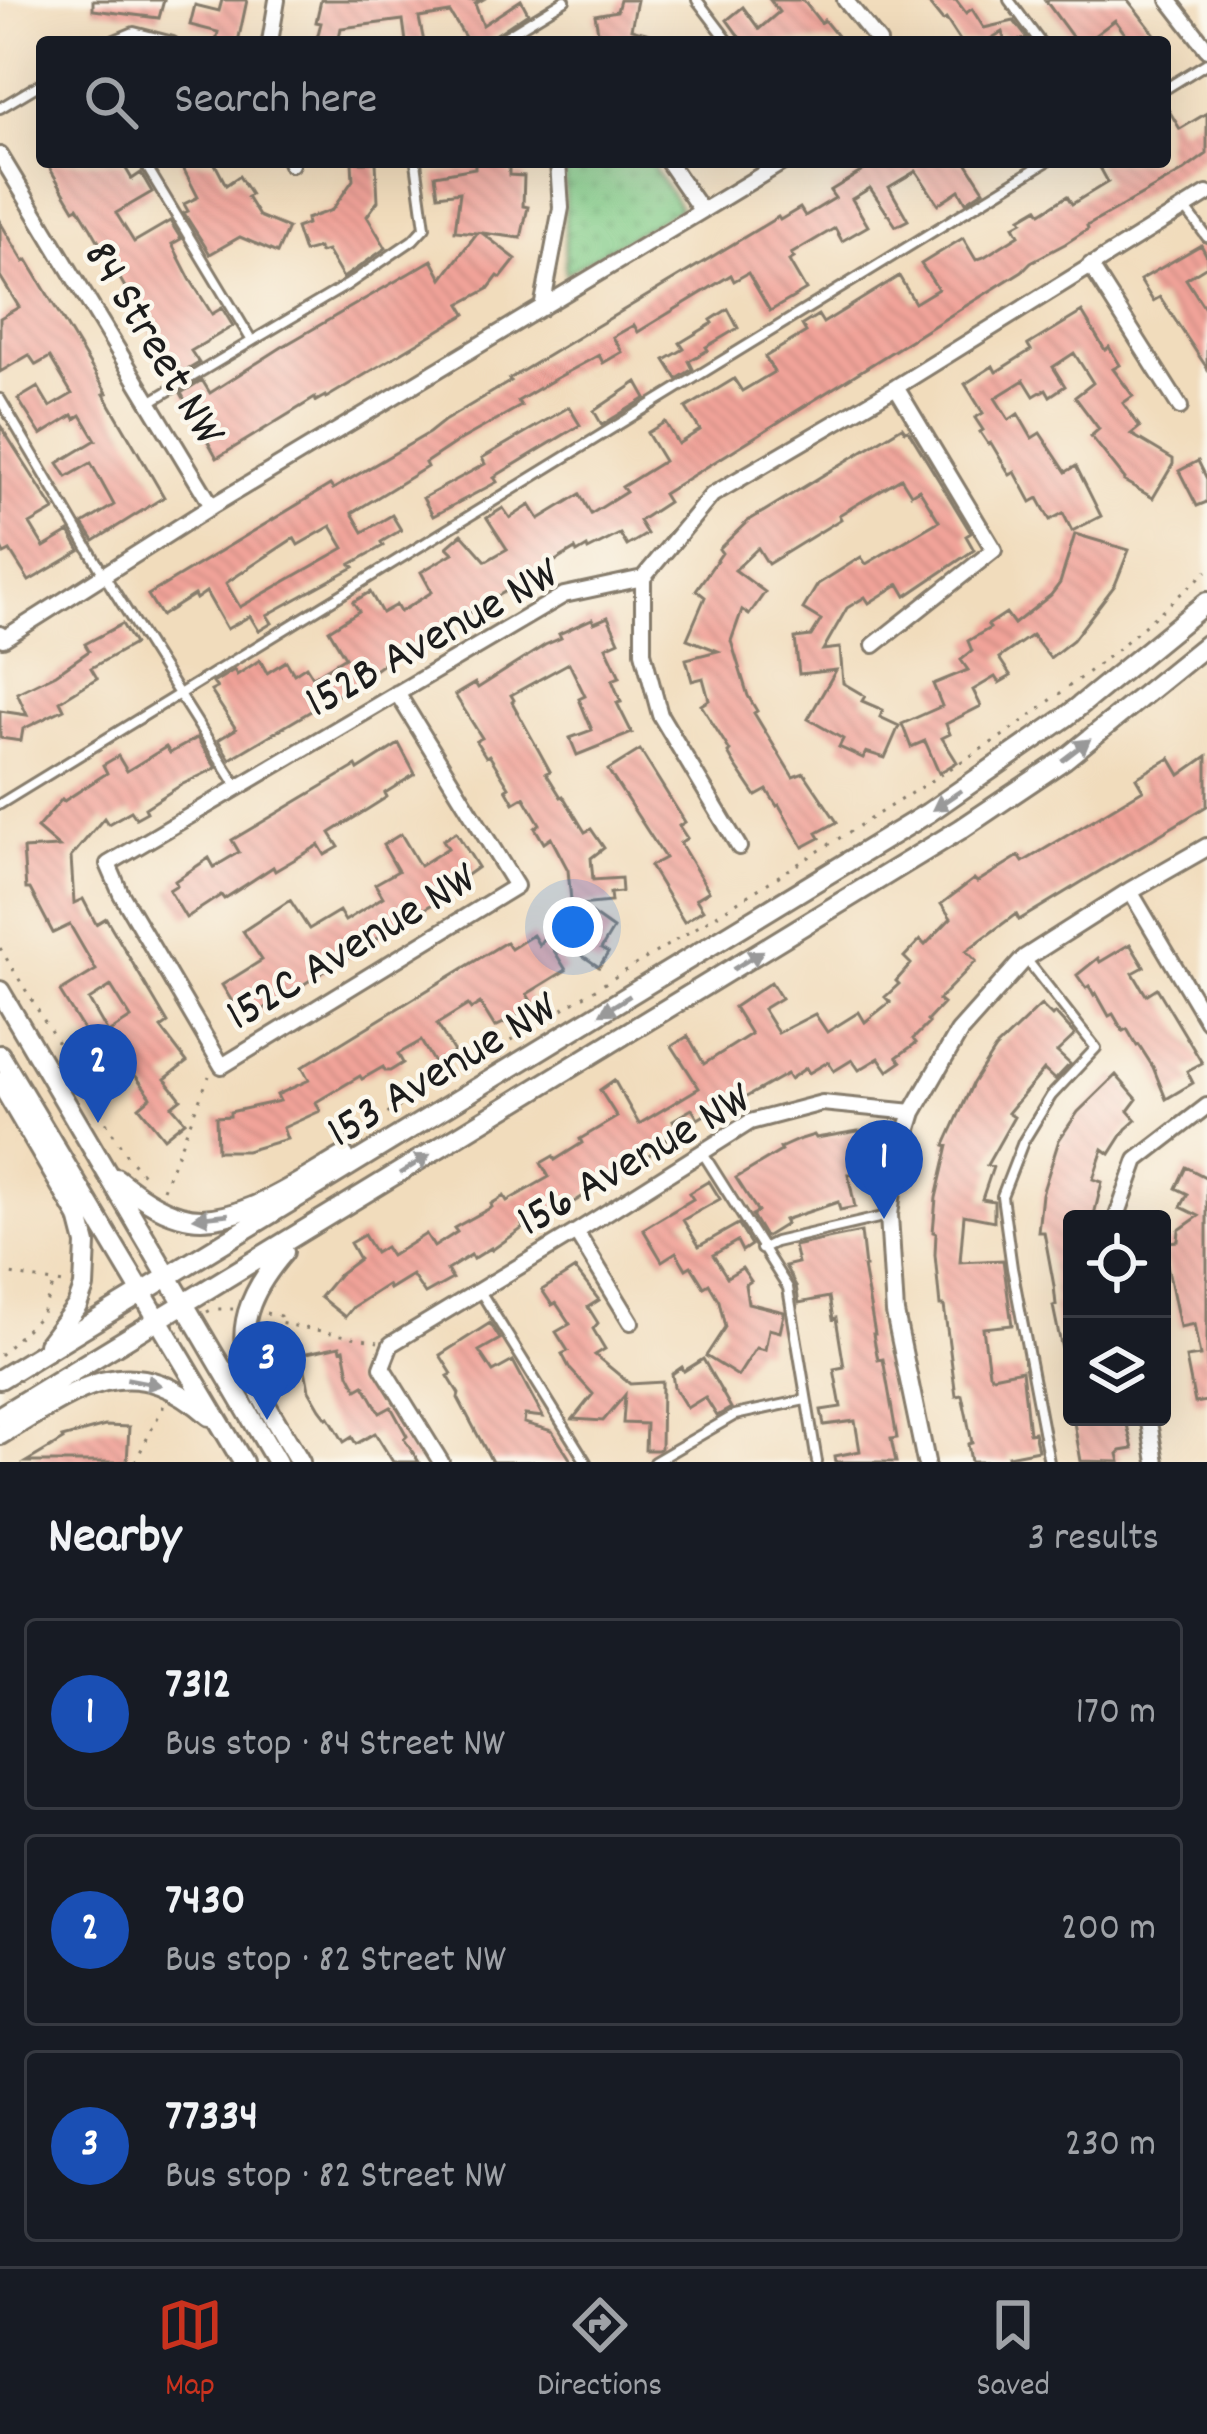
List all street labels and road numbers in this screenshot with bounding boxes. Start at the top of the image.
street label: 84 Street NW [63,229,240,461]
street label: 152B Avenue NW [294,542,574,739]
street label: 152C Avenue NW [214,847,492,1052]
street label: 153 Avenue NW [315,976,573,1169]
street label: 156 Avenue NW [506,1067,766,1258]

